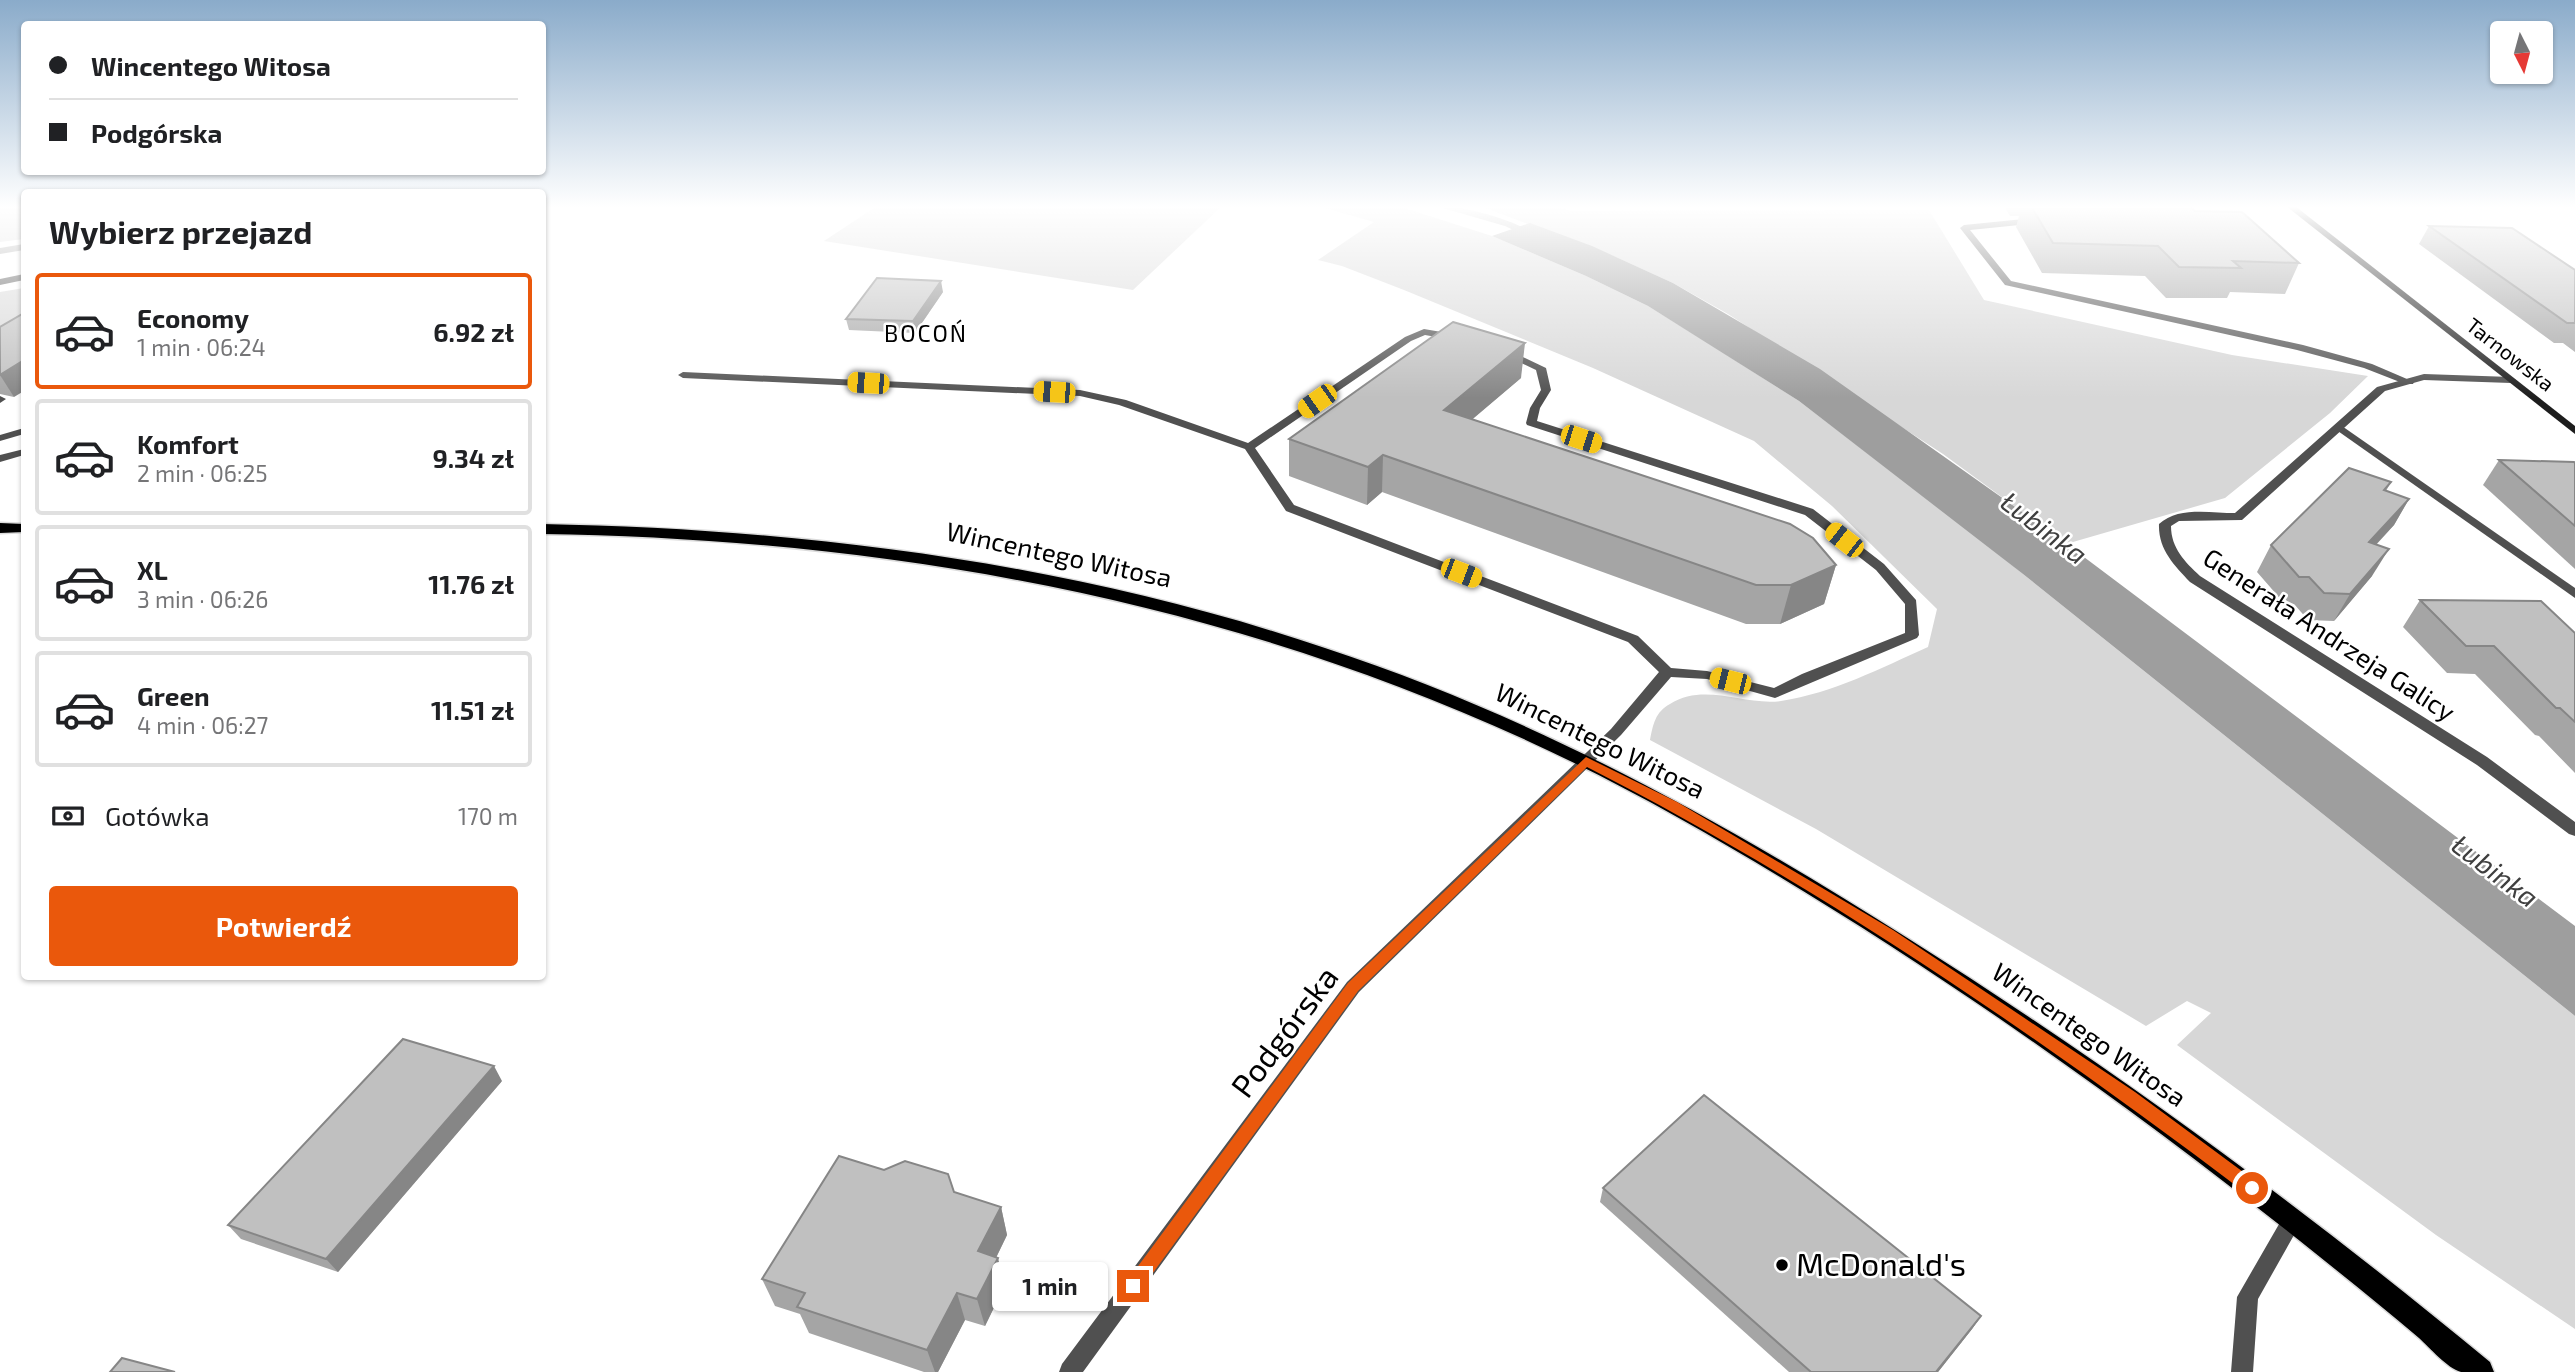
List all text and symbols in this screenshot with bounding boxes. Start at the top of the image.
north arrow [2490,21,2553,84]
map controls [2490,21,2553,84]
text: Wincentego Witosa [91,50,331,81]
text: Podgórska [91,117,222,148]
text: Wybierz przejazd [49,212,312,250]
icon: car [53,300,116,363]
text: Economy [137,302,249,333]
street label: Tarnowska [2462,312,2560,396]
text: 6.92 zł [433,316,514,347]
district label: BOCOŃ [884,319,968,347]
text: 1 min · 06:24 [137,333,266,361]
car [847,371,890,395]
car [1033,380,1076,404]
car [1294,380,1341,422]
car [1558,423,1605,455]
icon: car [53,426,116,489]
text: Komfort [137,428,239,459]
text: 9.34 zł [432,442,514,473]
text: 2 min · 06:25 [137,459,268,487]
water label: Łubinka [1995,484,2095,571]
street label: Wincentego Witosa [944,515,1175,593]
car [1821,519,1868,561]
street label: Generała Andrzeja Galicy [2198,541,2462,727]
icon: car [53,552,116,615]
text: XL [137,554,168,585]
car [1438,556,1485,590]
text: 11.76 zł [428,568,514,599]
text: 3 min · 06:26 [137,585,268,613]
car [1708,666,1753,696]
street label: Wincentego Witosa [1491,675,1711,804]
icon: car [53,678,116,741]
text: Green [137,680,210,711]
text: 11.51 zł [431,694,514,725]
text: 4 min · 06:27 [137,711,268,739]
icon: cash [49,797,87,835]
text: Gotówka [105,800,210,831]
text: 170 m [458,802,518,830]
water label: Łubinka [2446,827,2546,914]
button: Potwierdź [49,886,518,966]
street label: Wincentego Witosa [1987,955,2193,1112]
street label: Podgórska [1222,958,1345,1104]
route start [2236,1172,2268,1204]
place label: McDonald's [1796,1244,1966,1282]
marker: McDonald's [1774,1257,1790,1273]
callout: 1 min [993,1262,1108,1310]
route end [1117,1270,1149,1302]
text: 1 min [1022,1272,1078,1300]

